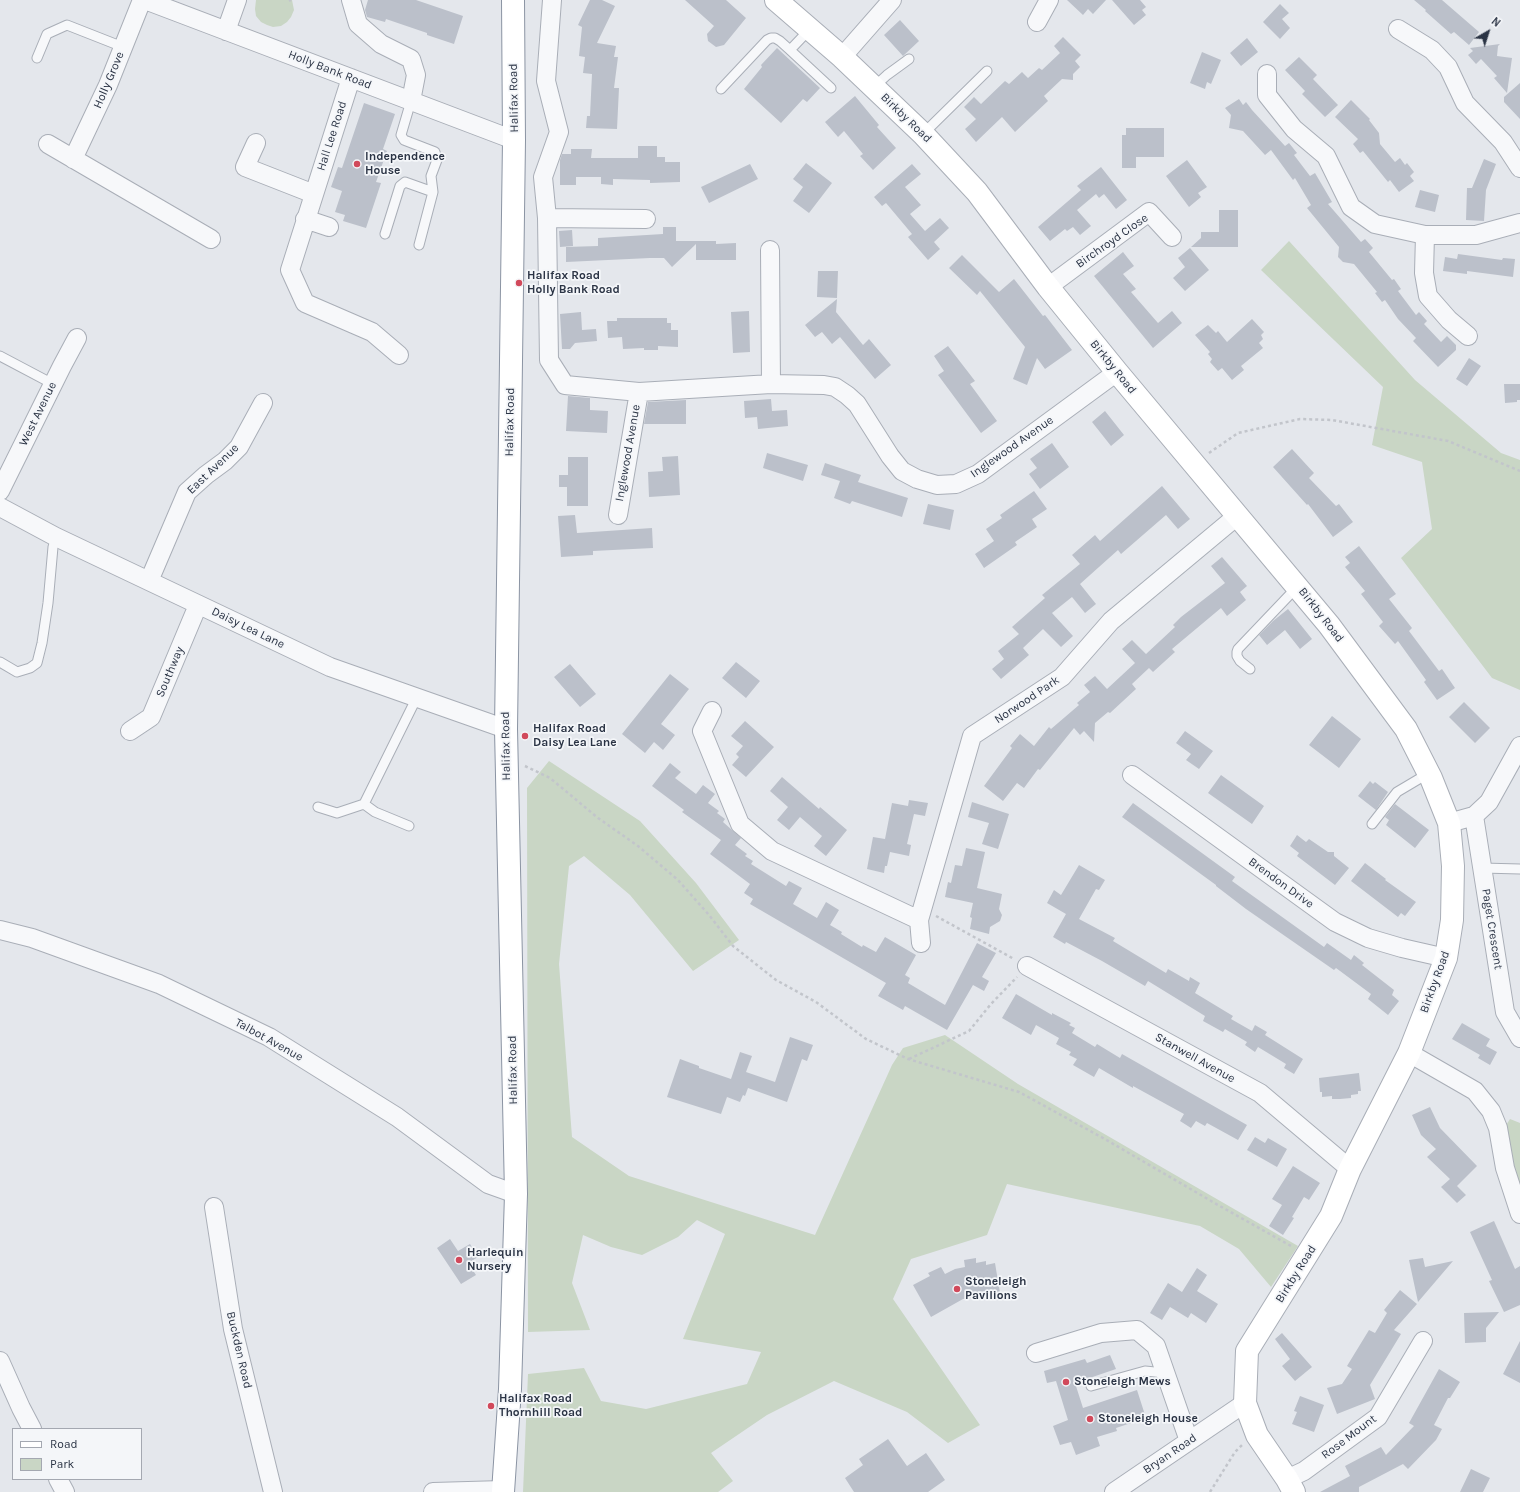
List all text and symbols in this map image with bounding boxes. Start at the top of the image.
north arrow [1468,12,1508,52]
text: N [1489,15,1503,30]
street label: Holly Bank Road [286,47,374,93]
street label: Holly Grove [91,49,127,111]
street label: Halifax Road [506,63,522,133]
street label: Birkby Road [878,90,934,146]
street label: Hall Lee Road [314,99,350,173]
place label: Independence House [365,150,445,178]
marker: Independence House [352,159,362,169]
street label: Birchroyd Close [1073,211,1151,271]
place label: Halifax Road Holly Bank Road [527,269,620,297]
marker: Halifax Road Holly Bank Road [514,278,524,288]
street label: Birkby Road [1087,337,1139,397]
street label: West Avenue [16,380,60,448]
street label: Halifax Road [502,387,518,457]
street label: Inglewood Avenue [612,403,644,503]
street label: Inglewood Avenue [968,413,1056,481]
street label: East Avenue [184,441,242,497]
street label: Birkby Road [1295,585,1347,645]
street label: Daisy Lea Lane [209,604,287,652]
street label: Southway [153,644,187,700]
street label: Norwood Park [992,673,1062,727]
street label: Halifax Road [498,711,514,781]
place label: Halifax Road Daisy Lea Lane [533,722,617,750]
marker: Halifax Road Daisy Lea Lane [520,731,530,741]
street label: Brendon Drive [1246,855,1316,911]
street label: Paget Crescent [1478,887,1506,971]
street label: Birkby Road [1417,949,1453,1015]
street label: Talbot Avenue [233,1015,305,1065]
street label: Stanwell Avenue [1152,1030,1238,1086]
street label: Halifax Road [505,1035,521,1105]
street label: Birkby Road [1273,1242,1319,1306]
place label: Harlequin Nursery [467,1246,523,1274]
marker: Harlequin Nursery [454,1255,464,1265]
place label: Stoneleigh Pavilions [965,1275,1026,1303]
marker: Stoneleigh Pavilions [952,1284,962,1294]
street label: Buckden Road [223,1310,255,1390]
place label: Stoneleigh Mews [1074,1375,1171,1389]
marker: Stoneleigh Mews [1061,1377,1071,1387]
place label: Halifax Road Thornhill Road [499,1392,582,1420]
marker: Halifax Road Thornhill Road [486,1401,496,1411]
place label: Stoneleigh House [1098,1412,1198,1426]
street label: Rose Mount [1319,1412,1379,1462]
marker: Stoneleigh House [1085,1414,1095,1424]
legend [12,1428,142,1480]
street label: Bryan Road [1140,1431,1200,1477]
text: Road [50,1437,78,1451]
text: Park [50,1457,74,1471]

